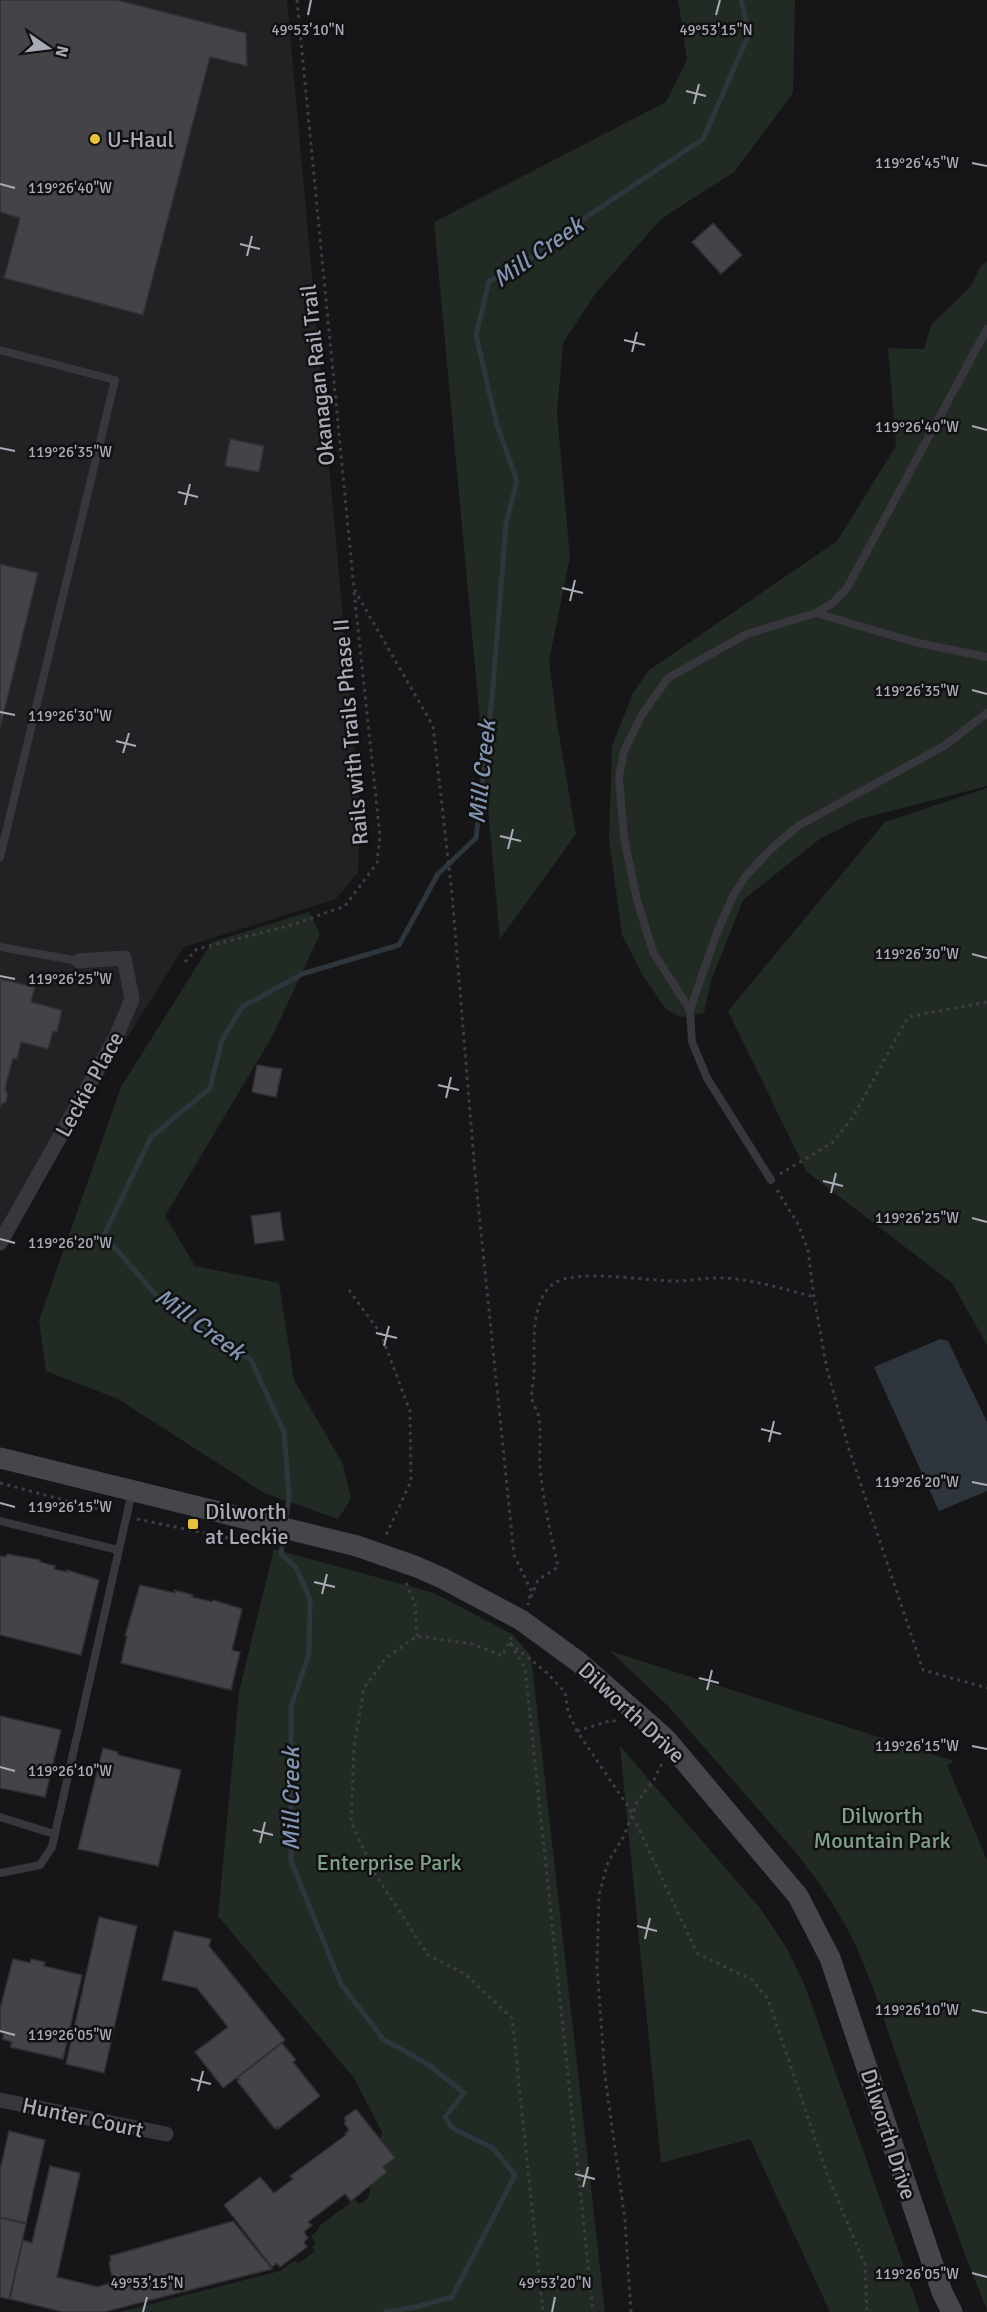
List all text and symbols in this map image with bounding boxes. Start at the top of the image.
north arrow [18,18,78,78]
text: 49°53'10"N [271,21,345,39]
text: 49°53'15"N [679,21,753,39]
text: N [51,44,73,59]
place label: U-Haul [107,126,174,153]
marker: U-Haul [88,132,102,146]
text: 119°26'45"W [875,154,959,172]
text: 119°26'40"W [28,179,112,197]
water label: Mill Creek [487,209,591,294]
street label: Okanagan Rail Trail [295,283,340,467]
text: 119°26'40"W [875,418,959,436]
text: 119°26'35"W [28,443,112,461]
street label: Rails with Trails Phase II [327,617,374,846]
text: 119°26'35"W [875,682,959,700]
text: 119°26'30"W [28,707,112,725]
water label: Mill Creek [462,717,503,825]
text: 119°26'30"W [875,945,959,963]
text: 119°26'25"W [28,970,112,988]
street label: Leckie Place [49,1027,129,1142]
text: 119°26'25"W [875,1209,959,1227]
text: 119°26'20"W [28,1234,112,1252]
water label: Mill Creek [149,1281,252,1368]
text: 119°26'20"W [875,1473,959,1491]
text: 119°26'15"W [28,1498,112,1516]
place label: Dilworth at Leckie [205,1498,289,1550]
marker: Dilworth at Leckie [186,1517,200,1531]
street label: Dilworth Drive [573,1656,691,1769]
text: 119°26'15"W [875,1737,959,1755]
water label: Mill Creek [276,1745,306,1851]
text: 119°26'10"W [28,1762,112,1780]
park label: Dilworth Mountain Park [813,1802,951,1854]
park label: Enterprise Park [317,1849,461,1876]
text: 119°26'10"W [875,2001,959,2019]
text: 119°26'05"W [28,2026,112,2044]
street label: Dilworth Drive [855,2065,922,2203]
street label: Hunter Court [20,2091,146,2144]
text: 119°26'05"W [875,2265,959,2283]
text: 49°53'15"N [110,2274,184,2292]
text: 49°53'20"N [518,2274,592,2292]

